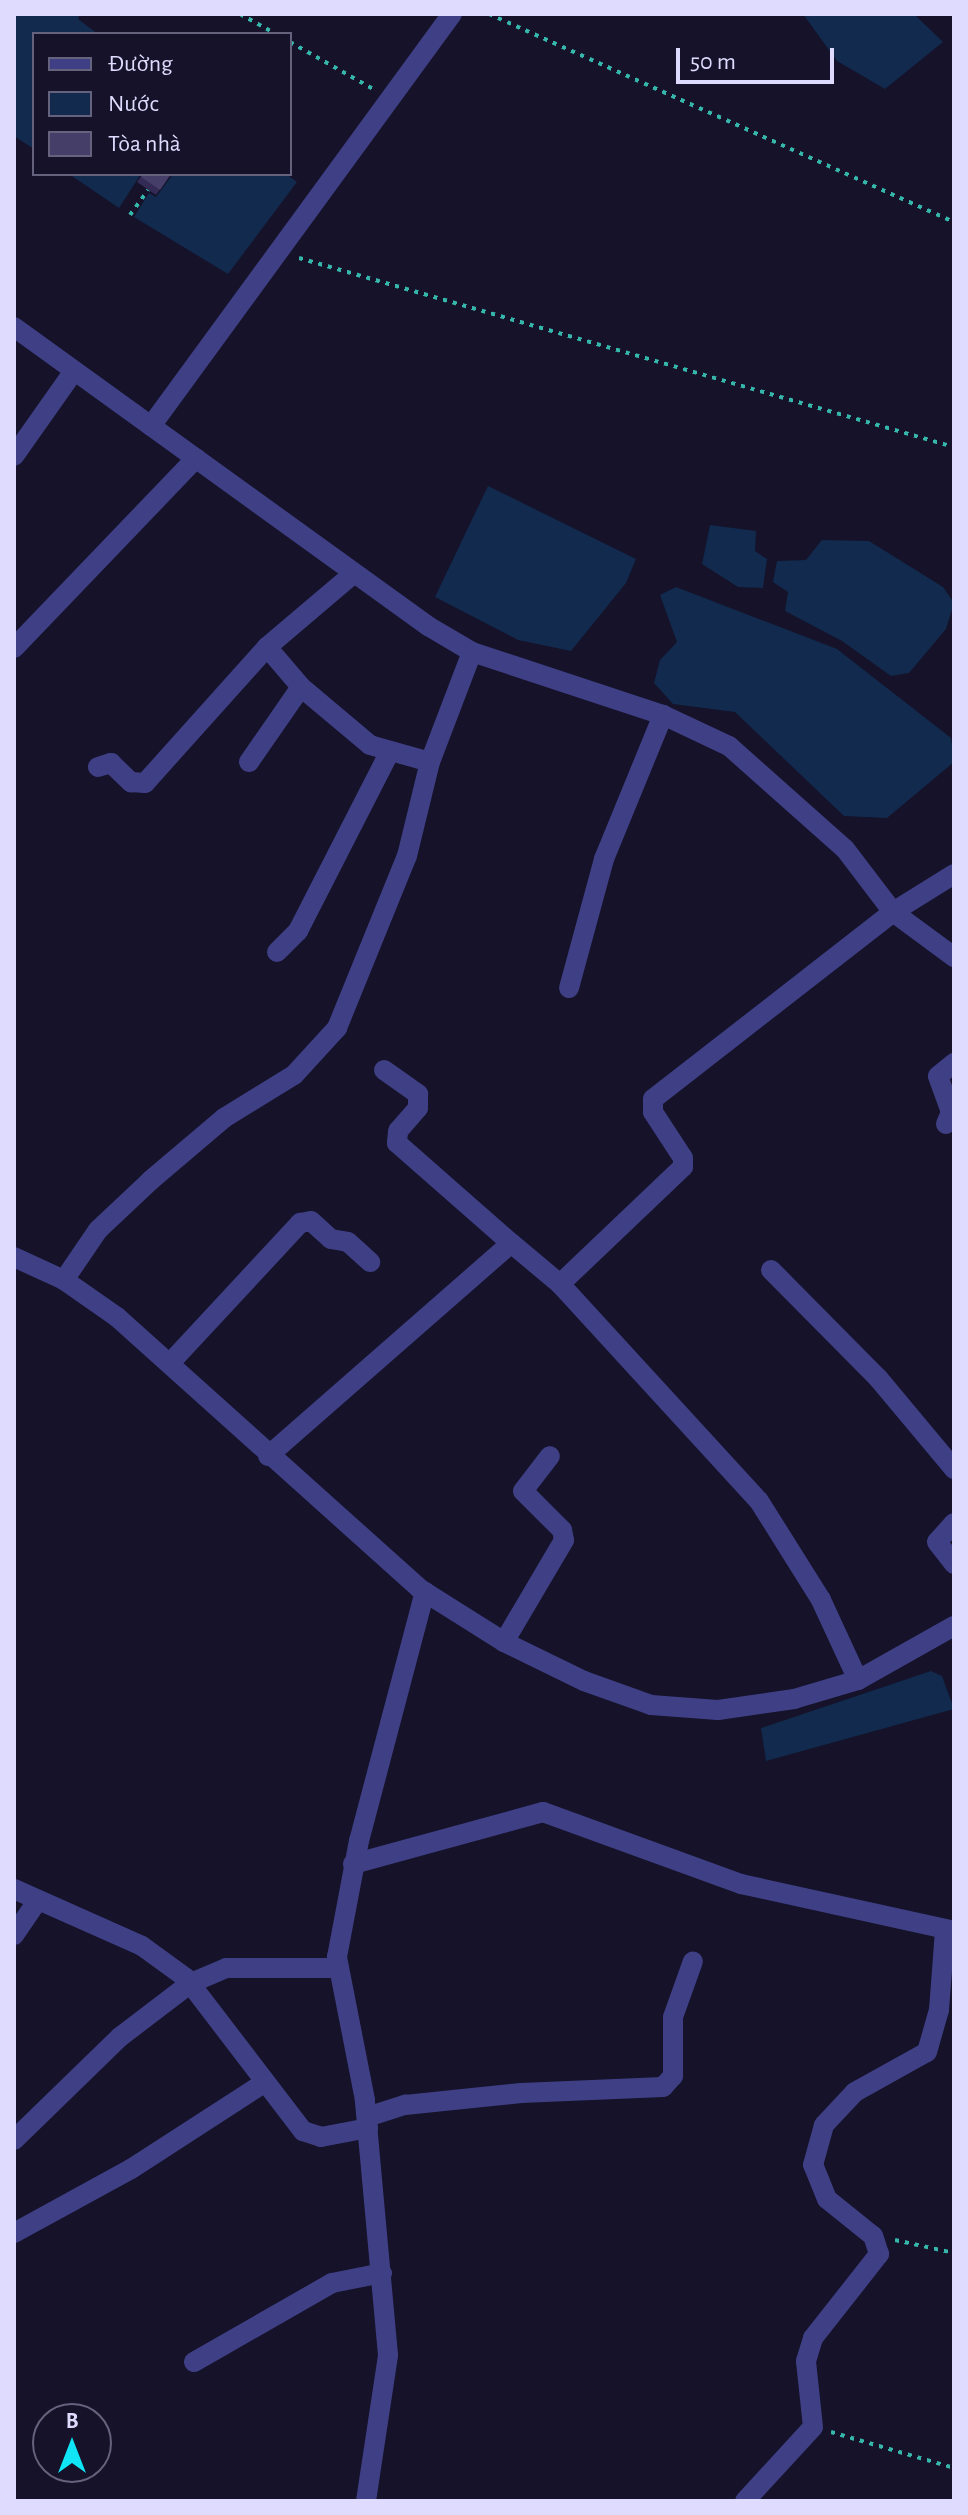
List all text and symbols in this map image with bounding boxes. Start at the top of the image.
legend [32,32,292,176]
scale bar [680,32,838,82]
text: 50 m [690,50,736,74]
text: Đường [108,52,173,76]
text: Nước [108,92,159,116]
text: Tòa nhà [108,132,181,156]
north arrow [32,2403,112,2483]
text: B [66,2410,78,2432]

